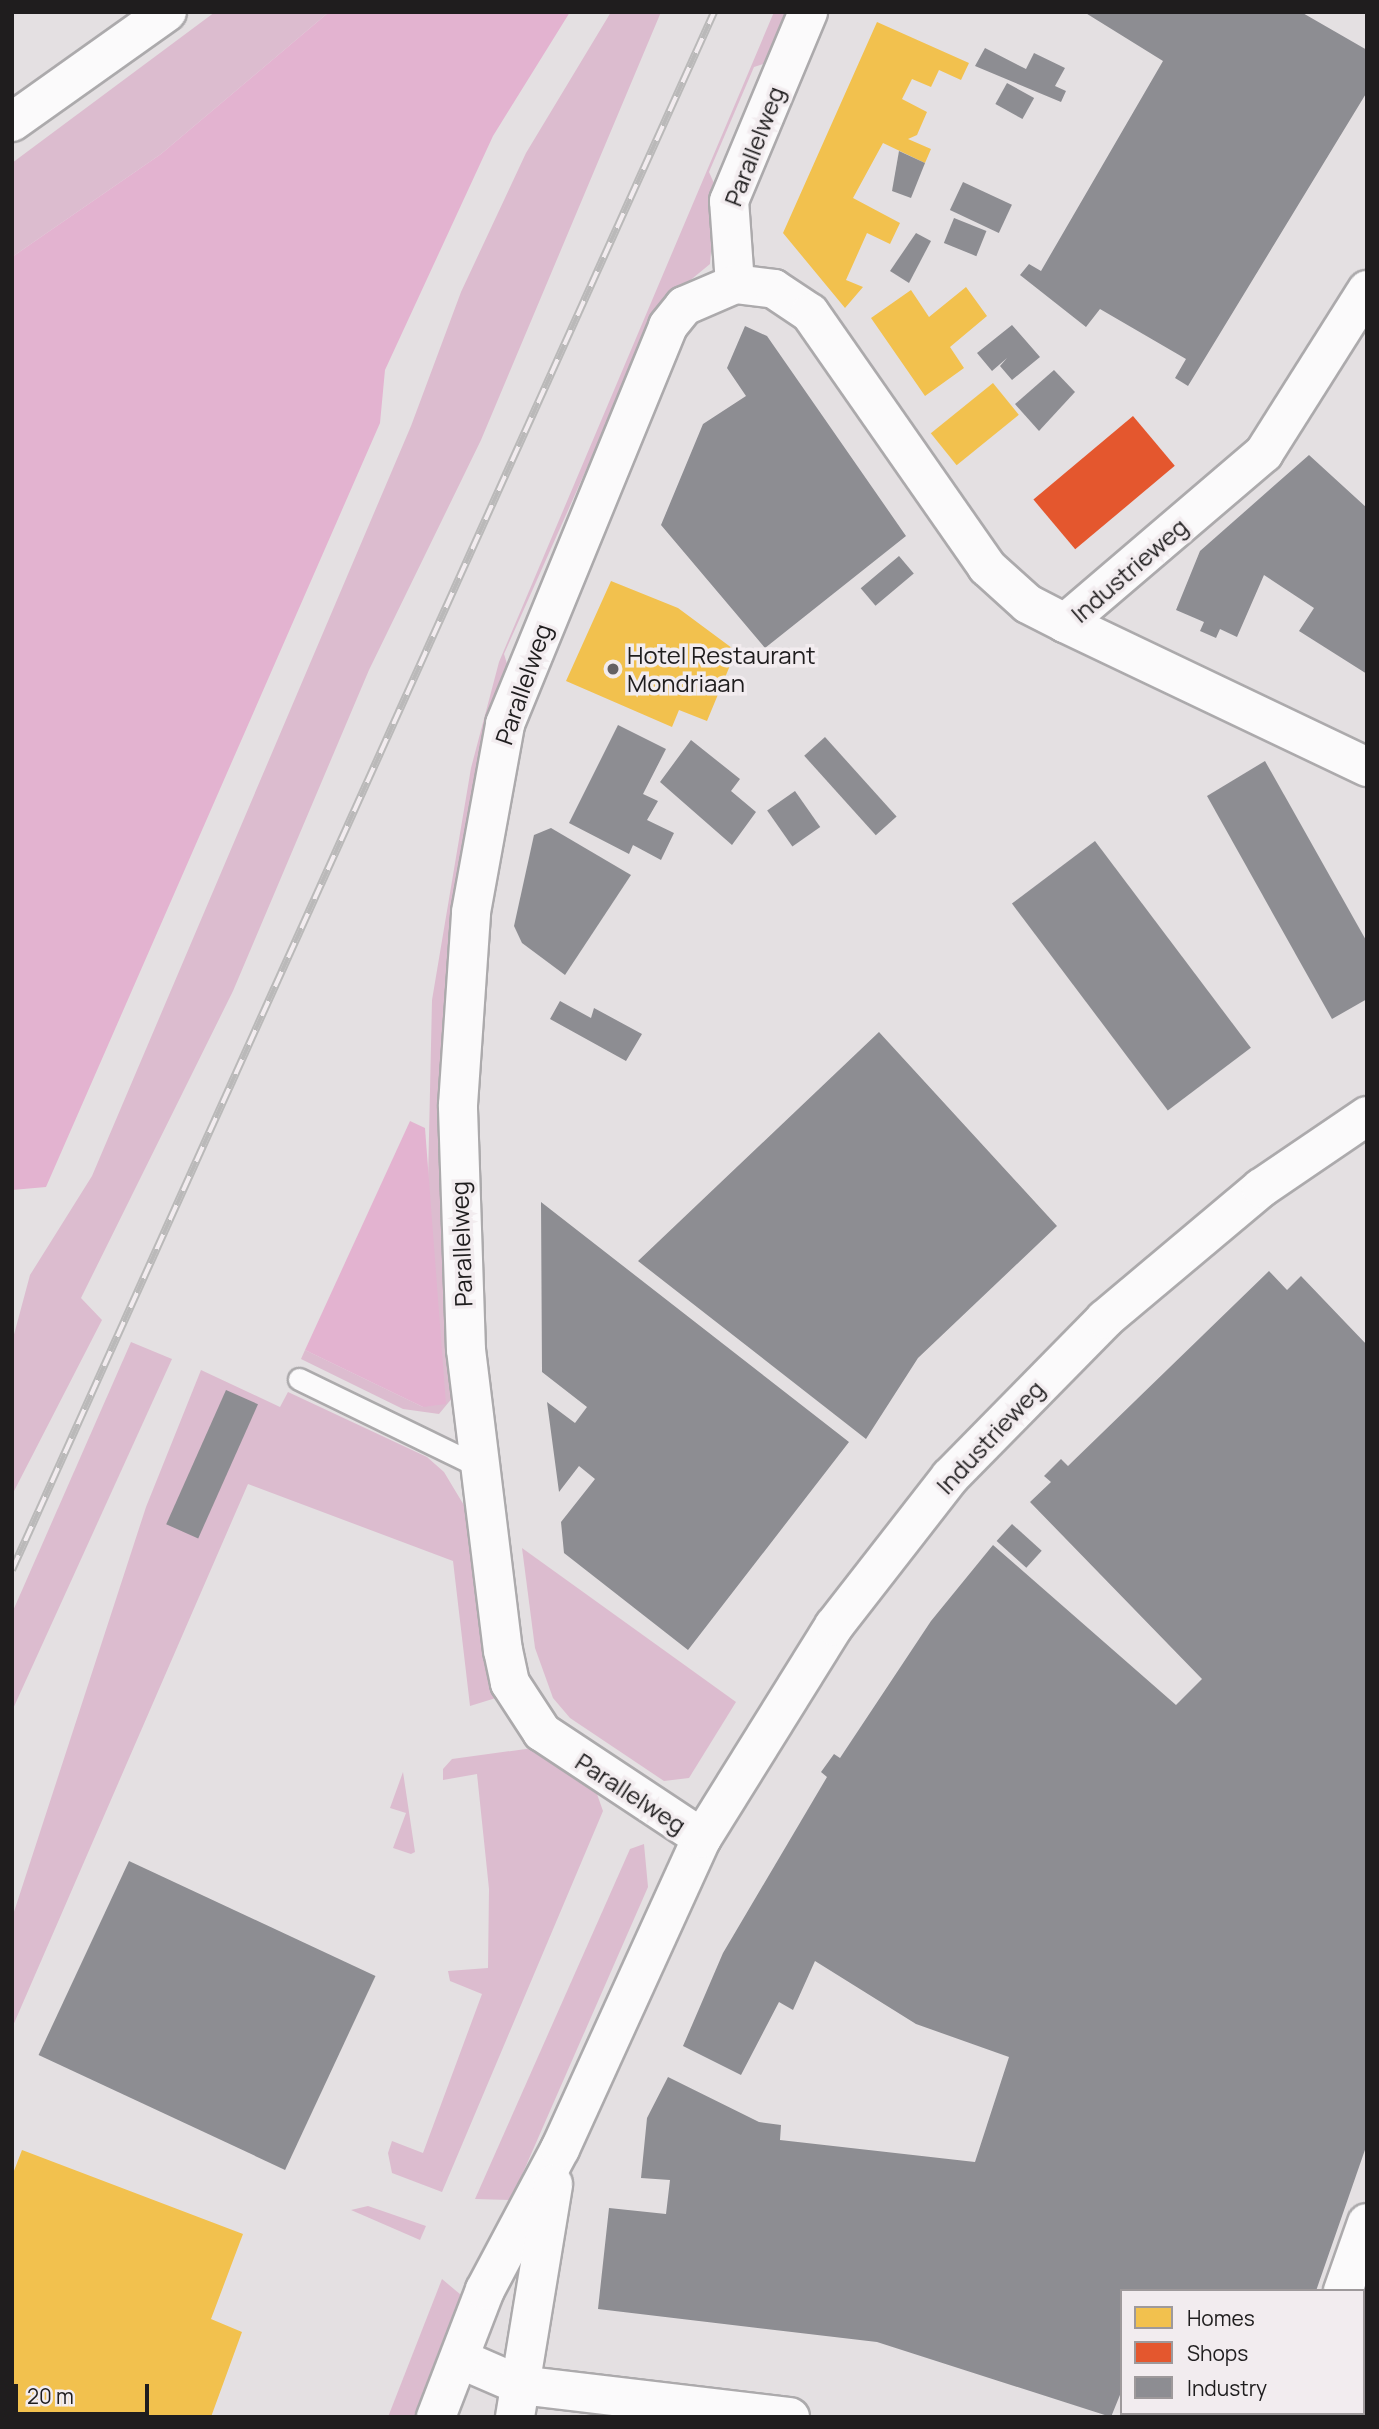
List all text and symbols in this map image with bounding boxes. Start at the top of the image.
street label: Parallelweg [718,82,790,210]
street label: Industrieweg [1065,512,1193,628]
street label: Parallelweg [489,620,557,748]
place label: Hotel Restaurant Mondriaan [627,641,816,697]
marker: Hotel Restaurant Mondriaan [605,661,621,677]
street label: Parallelweg [444,1181,478,1307]
street label: Industrieweg [930,1374,1050,1500]
street label: Parallelweg [570,1747,692,1839]
legend [1120,2289,1365,2415]
text: Homes [1187,2304,1255,2332]
text: Shops [1187,2339,1248,2367]
scale bar [18,2370,152,2414]
text: Industry [1187,2374,1267,2402]
text: 20 m [27,2382,74,2410]

